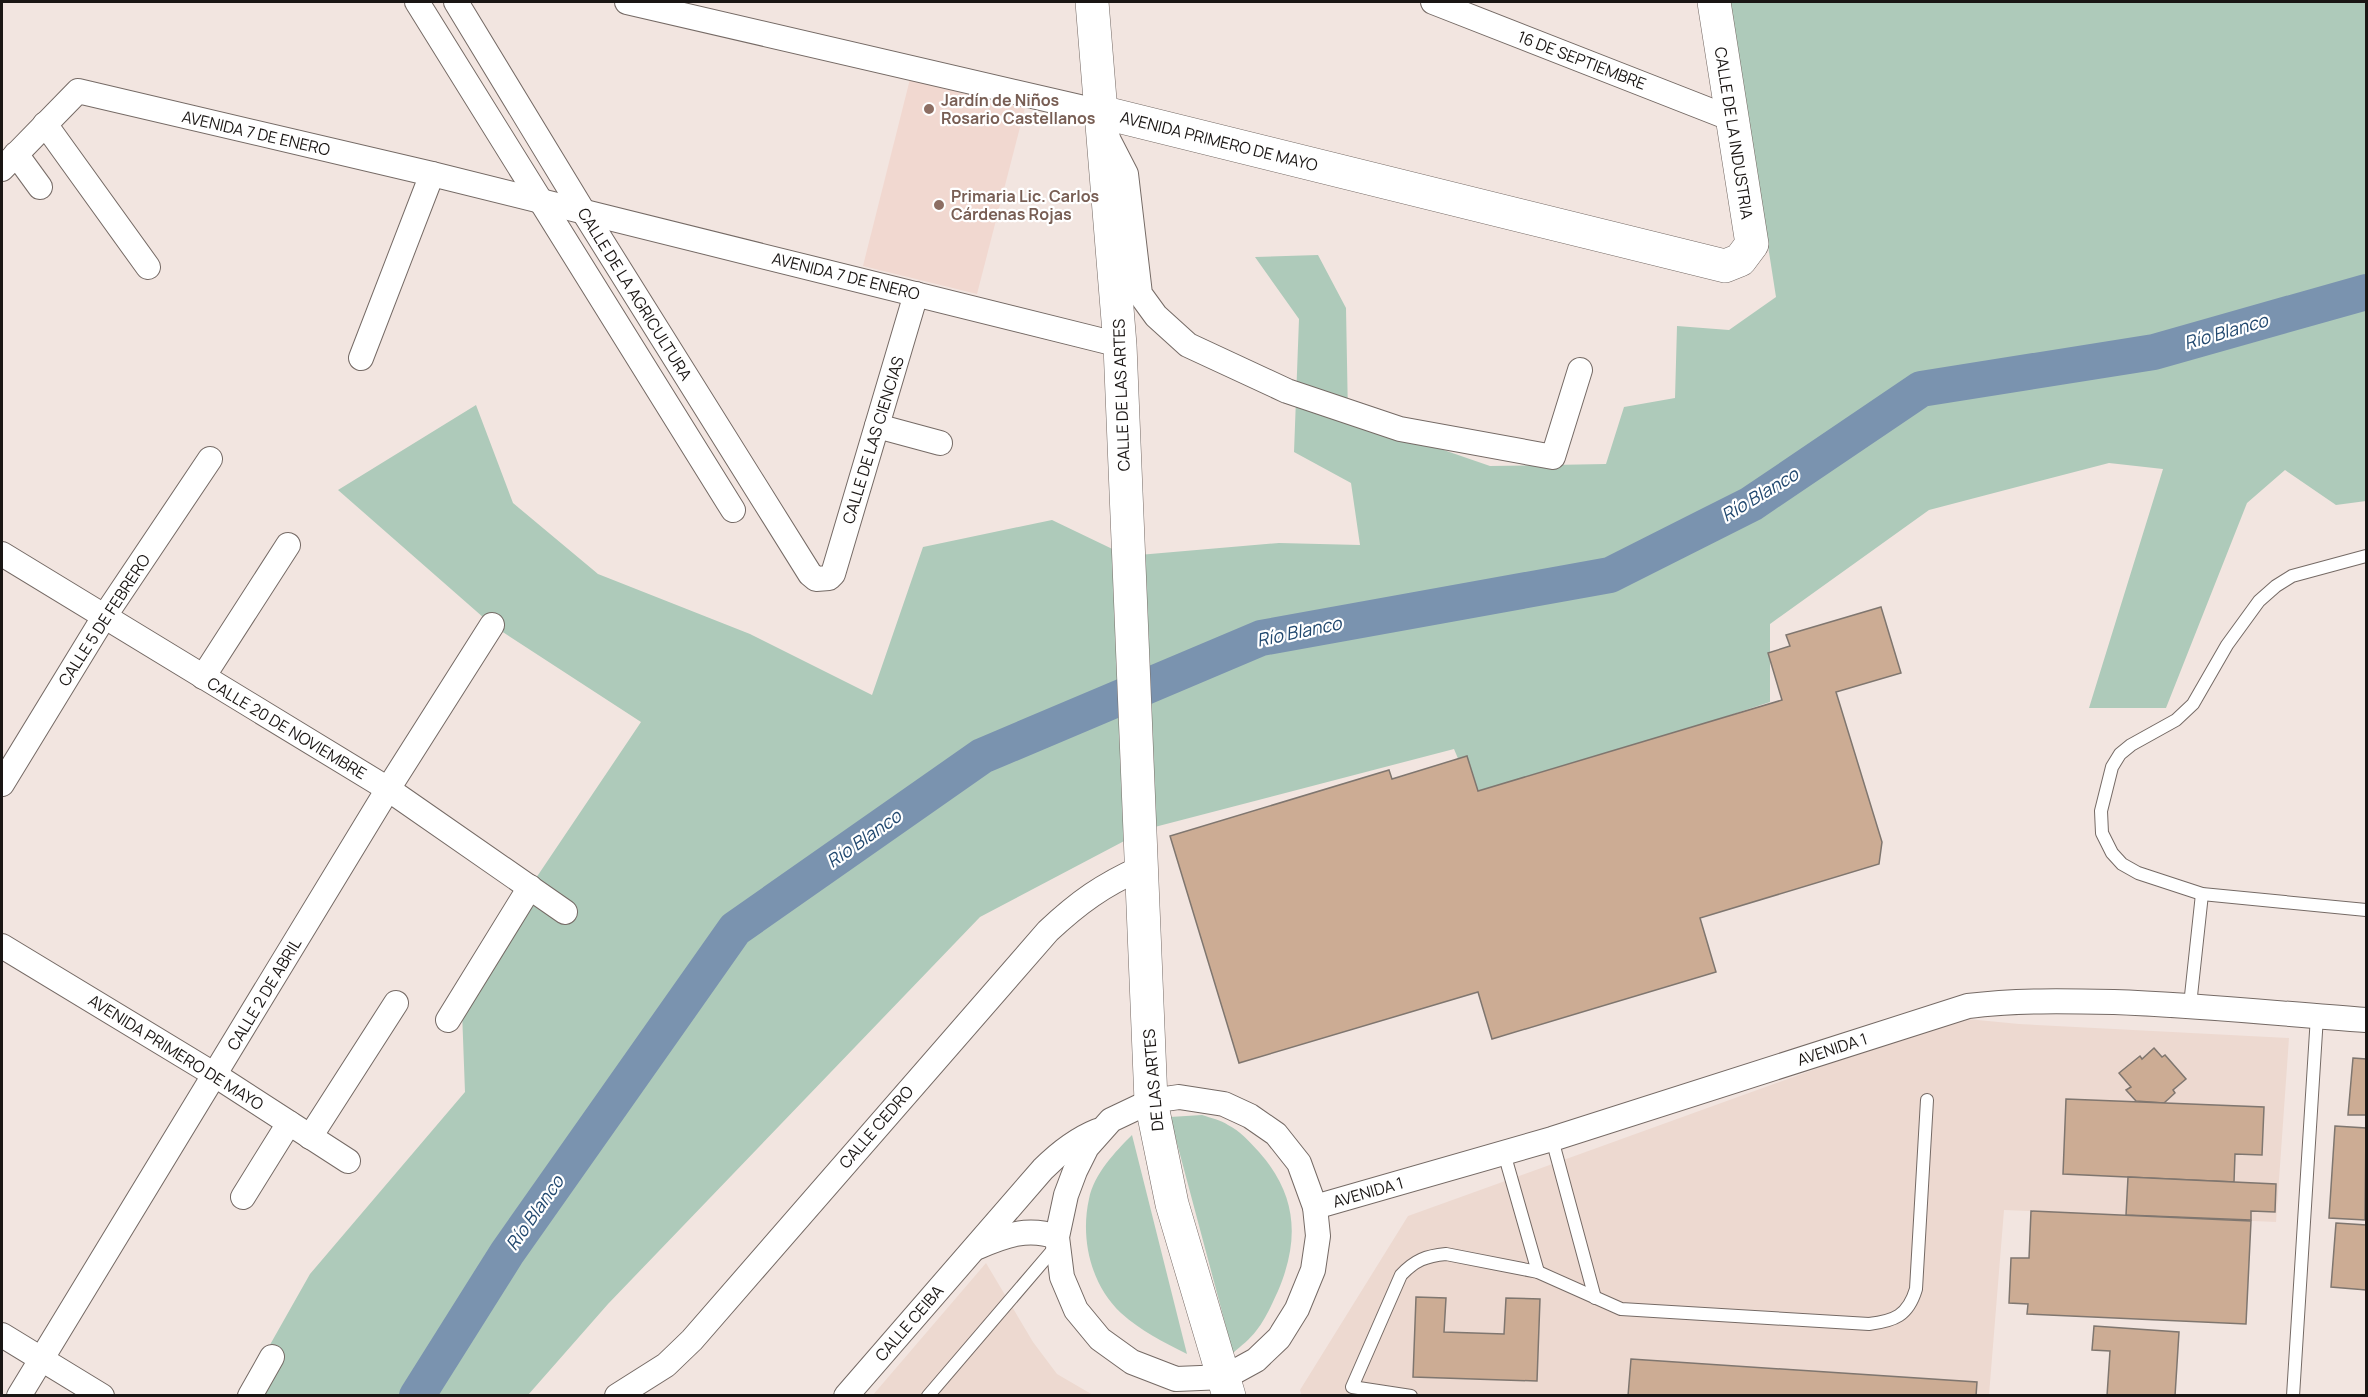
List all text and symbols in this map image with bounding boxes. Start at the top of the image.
street label: 16 DE SEPTIEMBRE [1515,25,1649,95]
street label: CALLE DE LA INDUSTRIA [1710,45,1758,221]
place label: Jardín de Niños Rosario Castellanos [941,89,1096,129]
marker: Jardín de Niños Rosario Castellanos [922,102,936,116]
street label: AVENIDA 7 DE ENERO [180,105,333,161]
street label: AVENIDA PRIMERO DE MAYO [1118,106,1320,176]
place label: Primaria Lic. Carlos Cárdenas Rojas [951,185,1100,225]
marker: Primaria Lic. Carlos Cárdenas Rojas [932,198,946,212]
street label: CALLE DE LA AGRICULTURA [573,204,697,384]
street label: AVENIDA 7 DE ENERO [770,247,923,305]
water label: Río Blanco [2181,307,2272,354]
street label: CALLE DE LAS ARTES [1107,318,1135,472]
street label: CALLE DE LAS CIENCIAS [837,353,909,526]
water label: Río Blanco [1716,461,1804,527]
street label: CALLE 5 DE FEBRERO [53,549,155,690]
water label: Río Blanco [1254,610,1345,652]
street label: CALLE 20 DE NOVIEMBRE [203,672,371,784]
water label: Río Blanco [821,803,907,873]
street label: CALLE 2 DE ABRIL [222,934,306,1054]
street label: AVENIDA PRIMERO DE MAYO [84,989,268,1115]
street label: AVENIDA 1 [1794,1027,1870,1071]
street label: DE LAS ARTES [1138,1028,1168,1132]
street label: CALLE CEDRO [834,1081,918,1173]
water label: Río Blanco [500,1169,569,1255]
street label: AVENIDA 1 [1330,1171,1406,1213]
street label: CALLE CEIBA [870,1280,948,1366]

